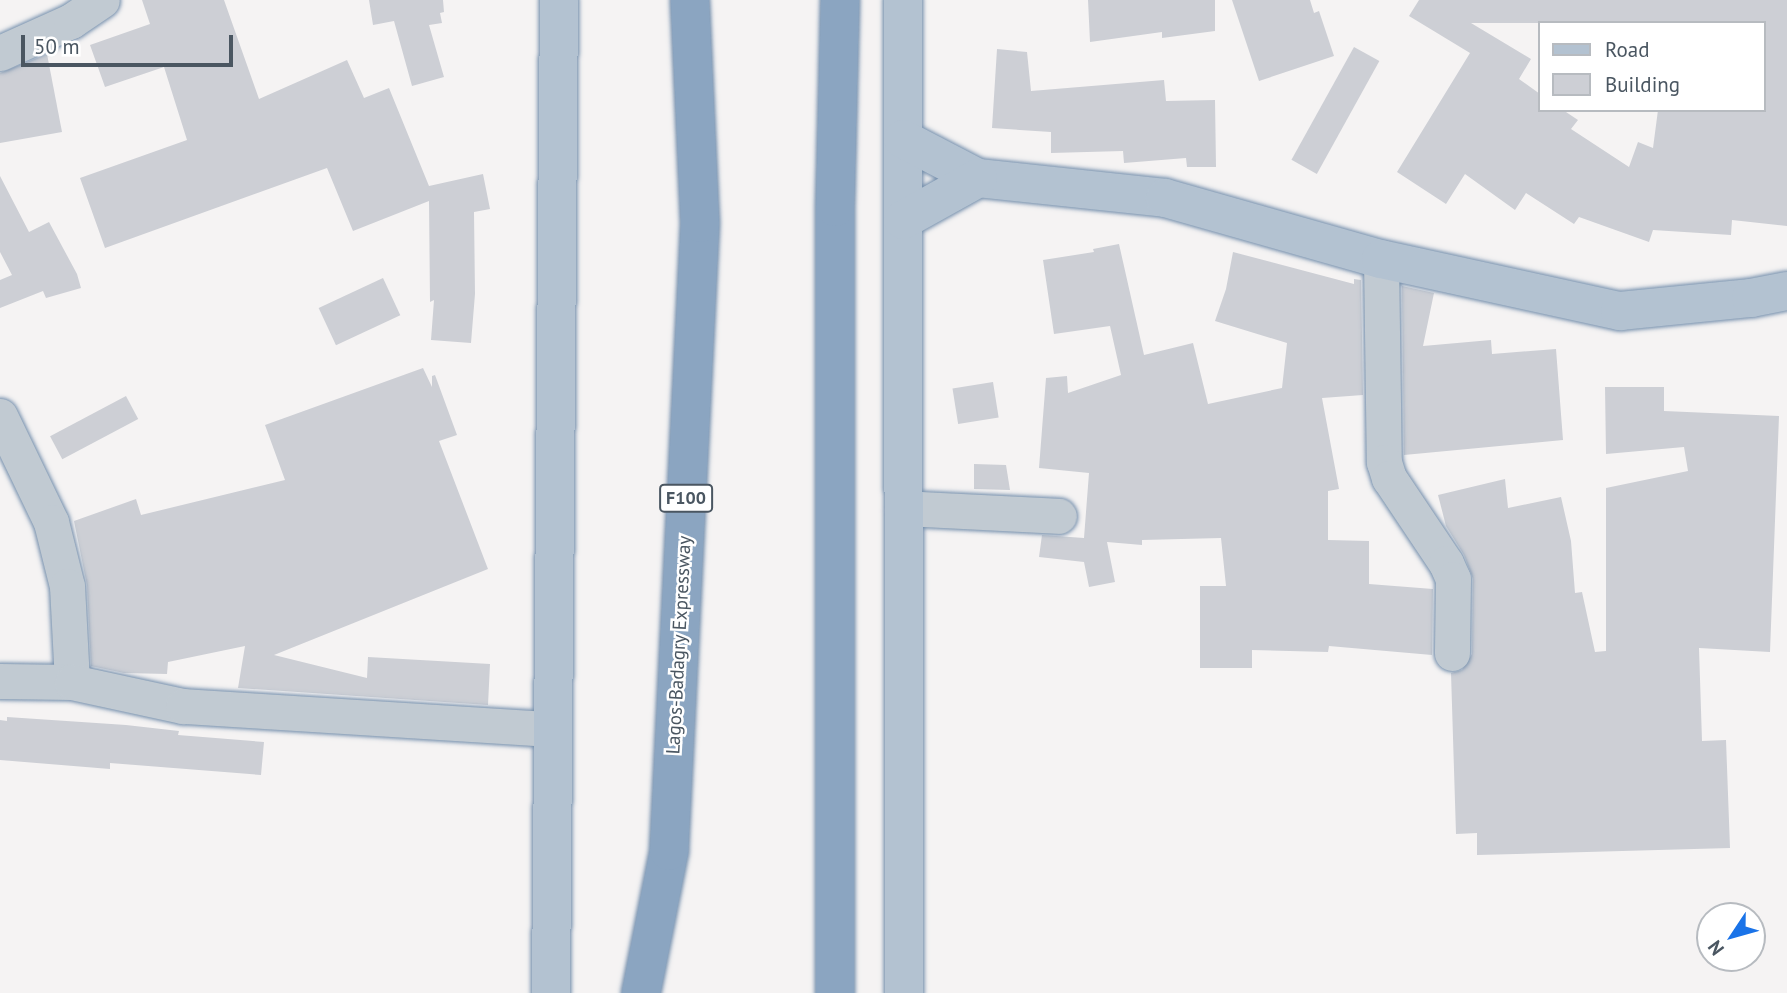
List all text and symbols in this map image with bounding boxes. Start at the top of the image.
scale bar [24,21,236,65]
legend [1538,21,1766,112]
text: 50 m [34,33,80,60]
text: Road [1605,36,1649,63]
text: Building [1605,71,1680,98]
road number: F100 [658,484,714,512]
street label: Lagos-Badagry Expressway [662,535,696,755]
north arrow [1696,902,1766,972]
text: N [1702,936,1729,960]

